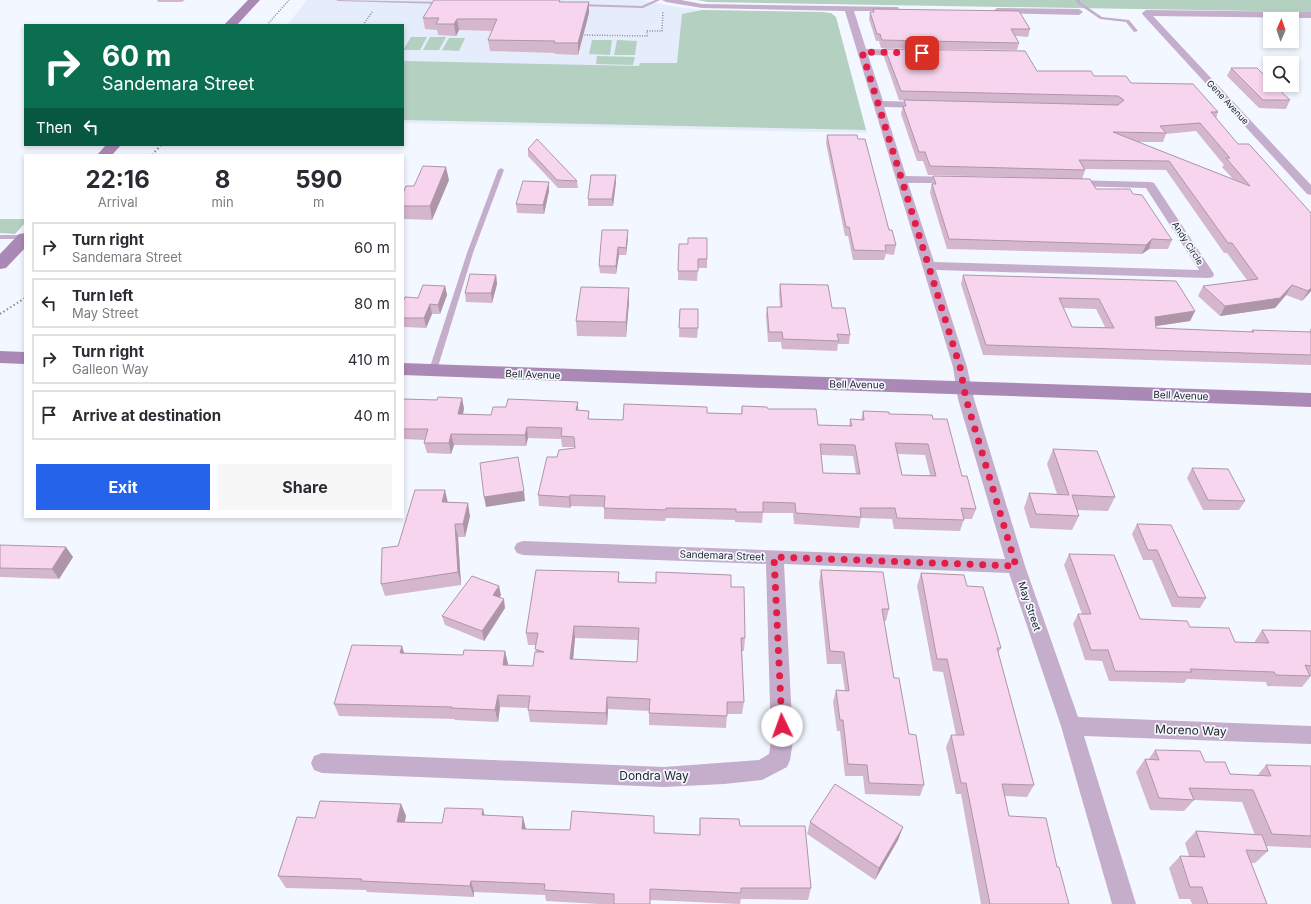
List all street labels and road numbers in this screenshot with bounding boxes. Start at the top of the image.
street label: Gene Avenue [1205,78,1251,126]
street label: Andy Circle [1170,219,1206,267]
street label: Bell Avenue [505,367,561,381]
street label: Bell Avenue [829,378,885,390]
street label: Bell Avenue [1153,388,1209,402]
street label: Sandemara Street [679,548,765,562]
street label: May Street [1016,580,1044,633]
street label: Moreno Way [1155,721,1227,739]
street label: Dondra Way [619,768,689,783]

